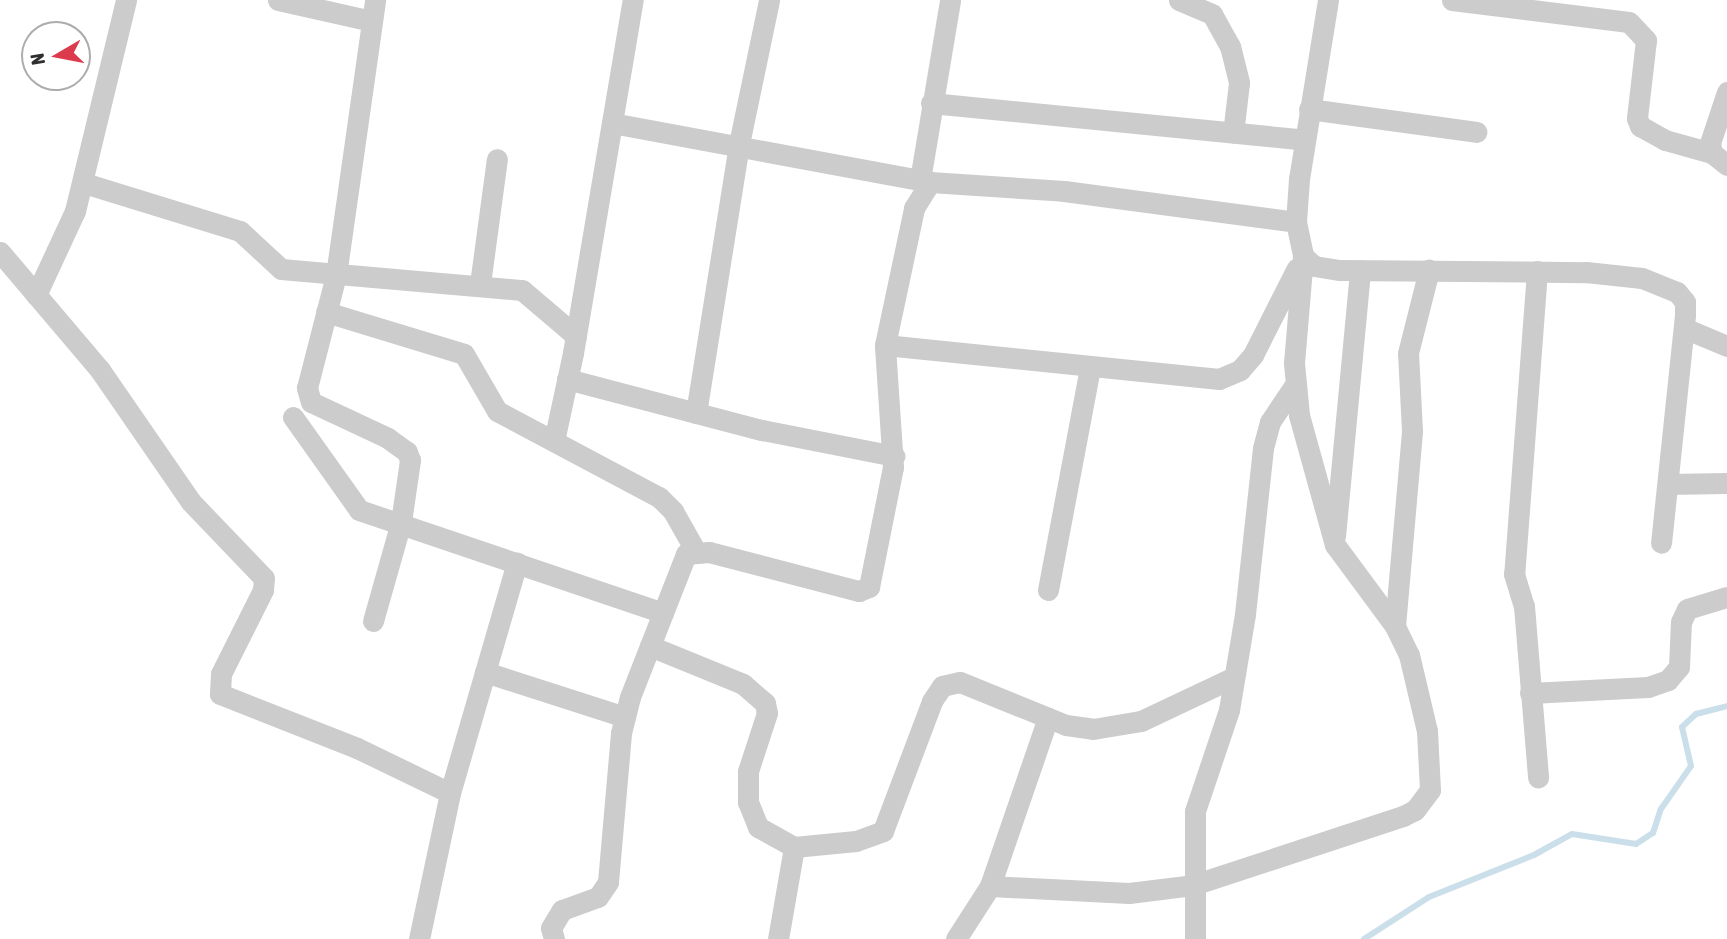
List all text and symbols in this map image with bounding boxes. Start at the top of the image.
north arrow [21,21,91,91]
text: N [25,52,49,67]

